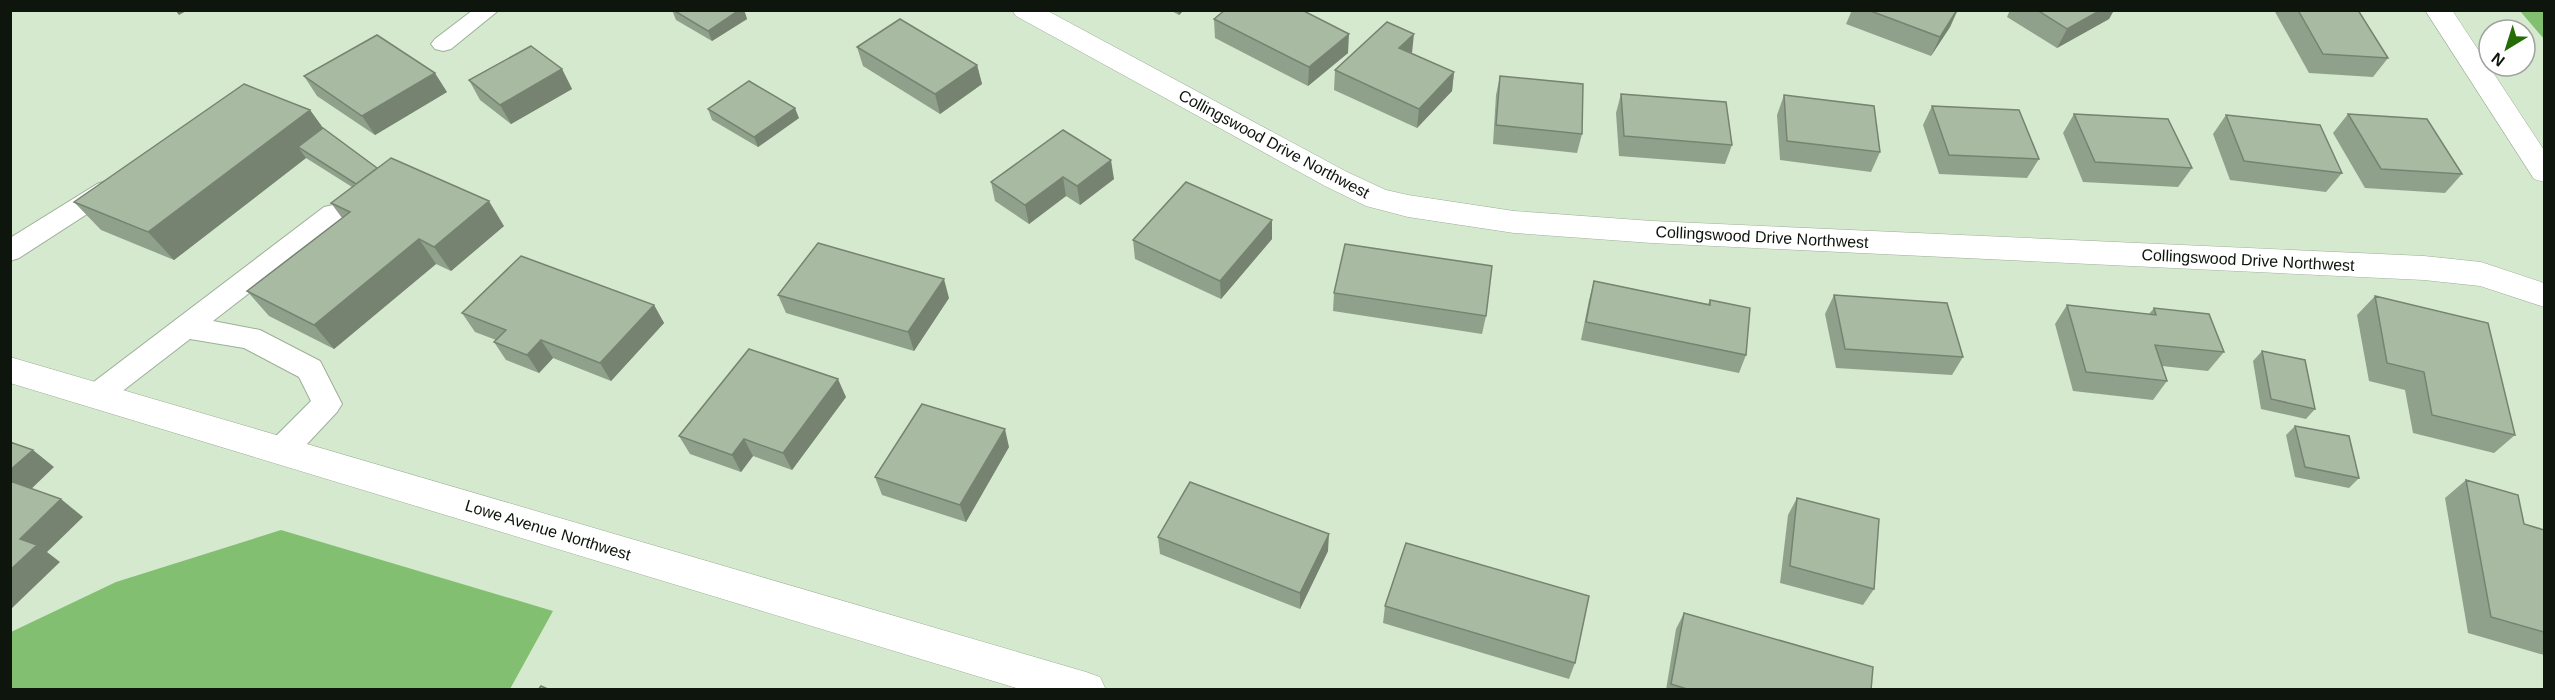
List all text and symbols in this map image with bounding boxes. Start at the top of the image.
north arrow [2477,18,2537,78]
text: N [2488,49,2508,70]
street label: Collingswood Drive Northwest [1176,86,1373,202]
street label: Collingswood Drive Northwest [1655,223,1870,251]
street label: Collingswood Drive Northwest [2141,246,2356,274]
street label: Lowe Avenue Northwest [463,497,633,563]

